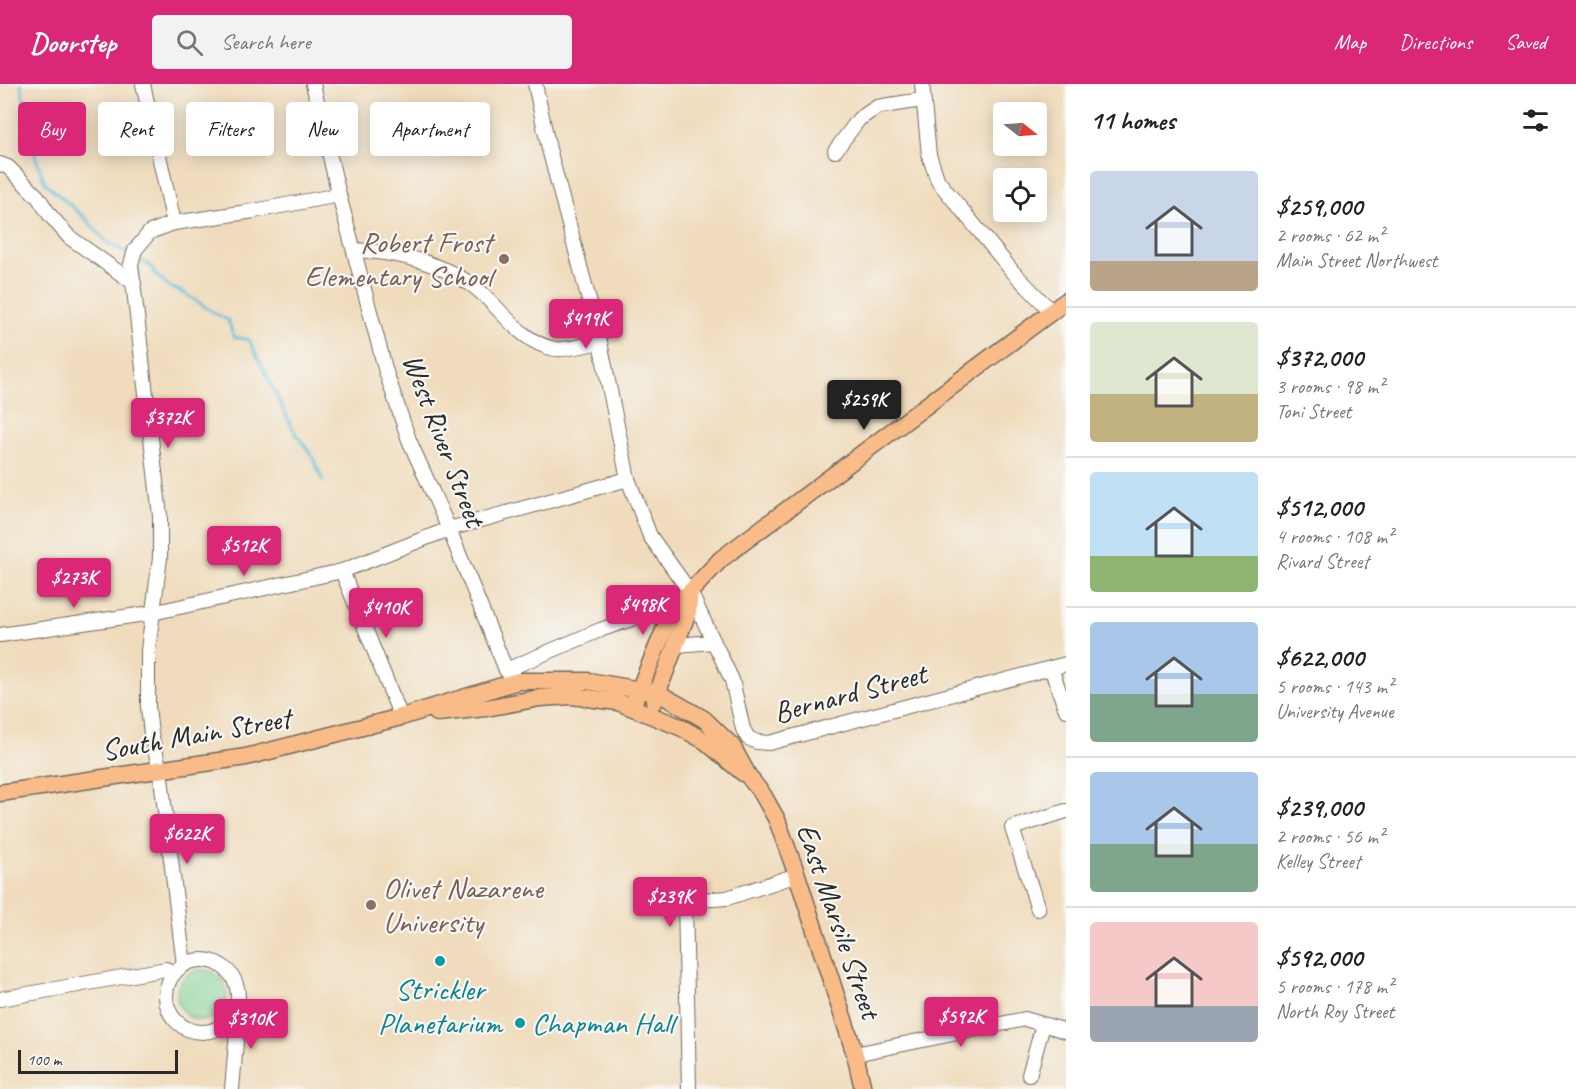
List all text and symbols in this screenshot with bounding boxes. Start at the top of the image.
search box [152,15,572,69]
text: Doorstep [30,25,116,60]
icon: search [173,26,206,59]
text: Search here [221,28,311,56]
text: Map [1334,29,1366,55]
text: Directions [1399,29,1472,55]
text: Saved [1505,29,1546,55]
chip: Buy [18,102,86,156]
chip: Rent [98,102,174,156]
chip: Filters [186,102,274,156]
chip: New [286,102,358,156]
chip: Apartment [370,102,490,156]
north arrow [993,102,1047,156]
map controls [993,102,1047,222]
text: 11 homes [1090,104,1175,137]
icon: filters [1519,104,1552,137]
button: locate [993,168,1047,222]
text: $259,000 [1276,190,1362,223]
icon: home [1138,195,1210,267]
place label: Robert Frost Elementary School [305,223,497,295]
text: 2 rooms · 62 m² [1276,223,1384,248]
text: Main Street Northwest [1276,248,1437,273]
marker: Robert Frost Elementary School [497,252,511,266]
pin: $419K [544,299,628,350]
text: $419K [563,306,609,331]
text: $372,000 [1276,341,1363,374]
icon: home [1138,346,1210,418]
street label: West River Street [394,348,495,534]
text: 3 rooms · 98 m² [1276,374,1384,399]
pin: $259K [822,380,906,431]
text: $259K [841,387,887,412]
pin: $372K [126,398,210,449]
text: Toni Street [1276,399,1351,424]
text: $372K [145,405,191,430]
text: $512,000 [1276,491,1363,524]
icon: home [1138,496,1210,568]
text: 4 rooms · 108 m² [1276,524,1393,549]
pin: $512K [202,526,286,577]
text: $512K [221,533,267,558]
text: Rivard Street [1276,549,1369,574]
pin: $273K [32,558,116,609]
text: $273K [51,565,97,590]
pin: $498K [601,585,685,636]
pin: $410K [344,588,428,639]
text: $498K [620,592,666,617]
text: $410K [363,595,409,620]
text: $622,000 [1276,641,1364,674]
icon: home [1138,646,1210,718]
street label: Bernard Street [770,654,933,732]
text: 5 rooms · 143 m² [1276,674,1393,699]
street label: South Main Street [99,698,297,769]
text: University Avenue [1276,699,1394,724]
text: $239,000 [1276,791,1363,824]
icon: home [1138,796,1210,868]
pin: $622K [145,814,229,865]
street label: East Marsile Street [788,819,891,1026]
text: $622K [164,821,210,846]
text: 2 rooms · 56 m² [1276,824,1384,849]
text: Kelley Street [1276,849,1360,874]
place label: Olivet Nazarene University [383,869,545,941]
pin: $239K [628,877,712,928]
text: $239K [647,884,693,909]
marker: Olivet Nazarene University [364,898,378,912]
text: $592,000 [1276,941,1362,974]
icon: home [1138,946,1210,1018]
marker: Strickler Planetarium [433,954,447,968]
place label: Strickler Planetarium [378,970,504,1042]
text: 5 rooms · 178 m² [1276,974,1393,999]
pin: $592K [919,997,1003,1048]
pin: $310K [209,999,293,1050]
text: North Roy Street [1276,999,1394,1024]
place label: Chapman Hall [532,1004,678,1042]
text: $592K [938,1004,984,1029]
text: $310K [228,1006,274,1031]
marker: Chapman Hall [513,1016,527,1030]
scale bar [18,1047,178,1074]
text: 100 m [27,1050,61,1070]

